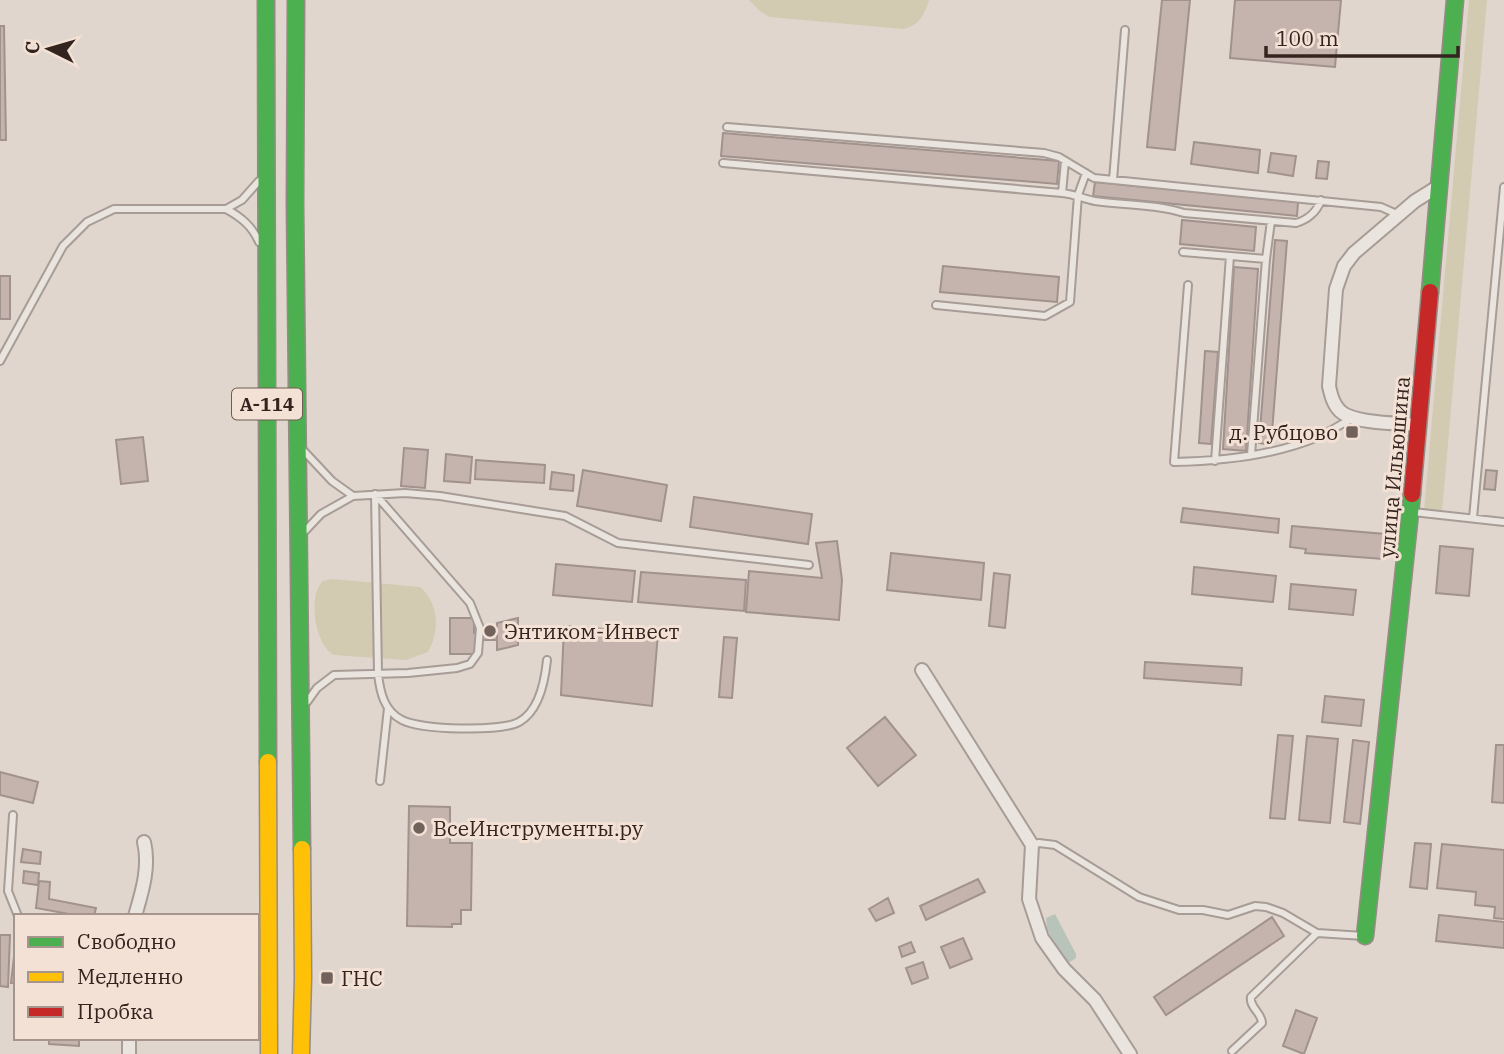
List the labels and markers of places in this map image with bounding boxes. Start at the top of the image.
place label: д. Рубцово [1229,418,1338,446]
marker: д. Рубцово [1344,424,1360,440]
place label: Энтиком-Инвест [504,617,680,645]
marker: Энтиком-Инвест [482,623,498,639]
place label: ВсеИнструменты.ру [433,814,644,842]
marker: ВсеИнструменты.ру [411,820,427,836]
place label: ГНС [341,964,383,992]
marker: ГНС [319,970,335,986]

